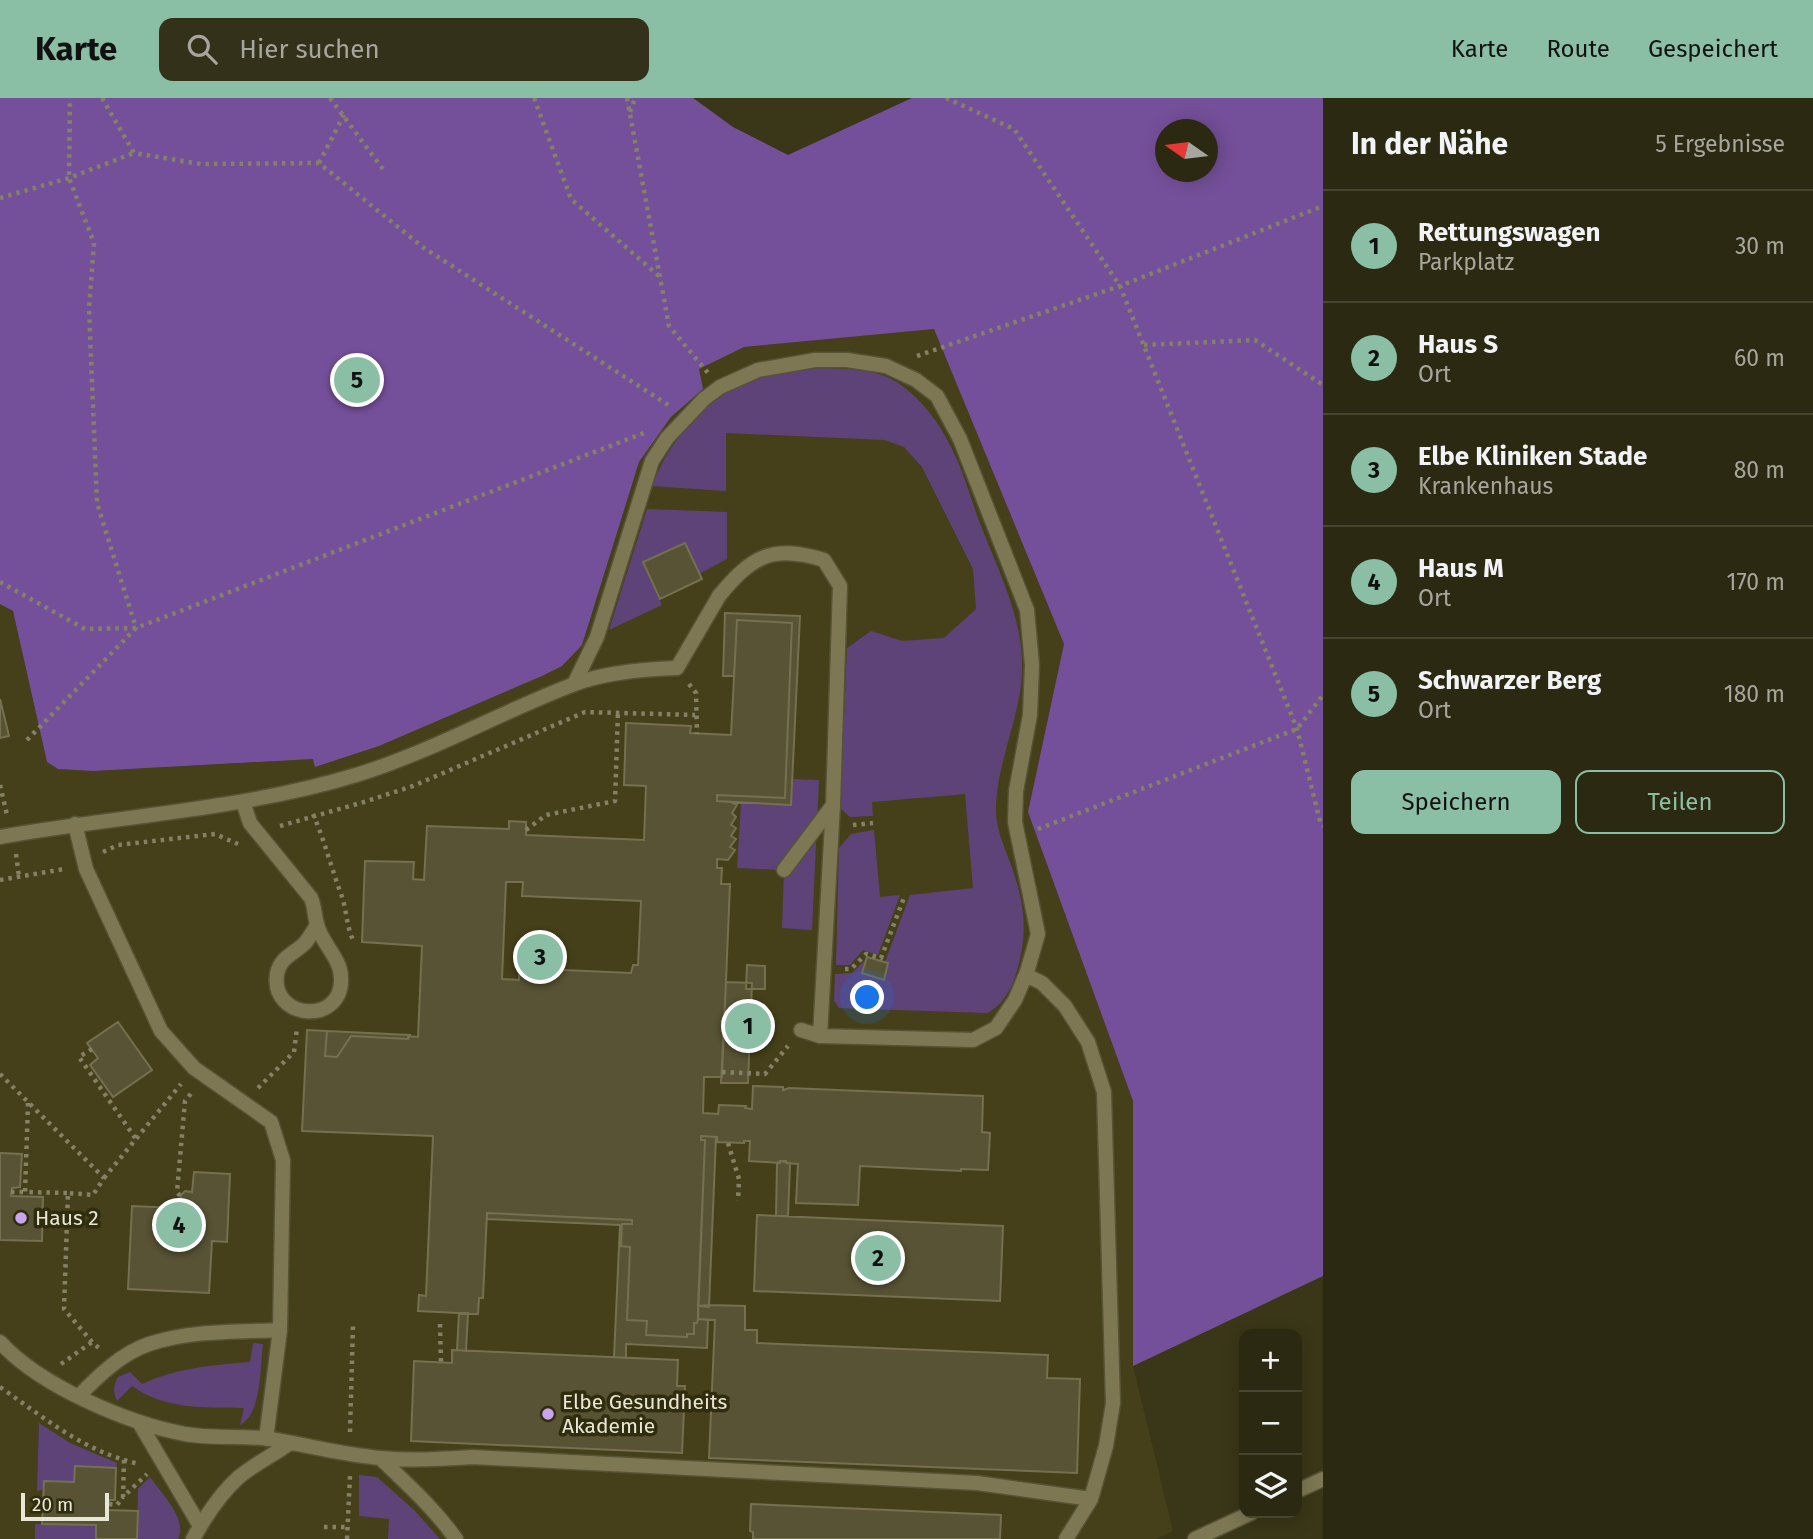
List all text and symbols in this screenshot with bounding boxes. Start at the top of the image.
search box [159,18,649,81]
text: Karte [35,29,117,69]
icon: search [183,30,221,68]
text: Hier suchen [239,34,380,65]
text: Karte [1451,35,1508,63]
text: Route [1546,35,1610,63]
text: Gespeichert [1648,35,1778,63]
north arrow [1155,119,1218,182]
text: In der Nähe [1351,126,1508,162]
text: 5 Ergebnisse [1655,130,1785,158]
text: Rettungswagen [1418,217,1601,248]
text: 1 [1369,232,1379,260]
text: 30 m [1735,232,1785,260]
text: Parkplatz [1418,248,1514,276]
text: Haus S [1418,329,1498,360]
text: 2 [1368,344,1380,372]
text: 60 m [1734,344,1785,372]
pin: 5 [334,354,380,406]
text: Ort [1418,360,1451,388]
text: Elbe Kliniken Stade [1418,441,1647,472]
text: 3 [1368,456,1380,484]
text: 80 m [1734,456,1785,484]
text: Krankenhaus [1418,472,1553,500]
text: Haus M [1418,553,1504,584]
text: 4 [1368,568,1381,596]
text: 170 m [1726,568,1785,596]
text: Ort [1418,584,1451,612]
text: Schwarzer Berg [1418,665,1601,696]
text: 5 [1368,680,1380,708]
text: 180 m [1724,680,1785,708]
text: Ort [1418,696,1451,724]
button: Speichern [1351,770,1561,834]
button: Teilen [1575,770,1785,834]
pin: 3 [517,931,563,983]
your location [850,980,884,1014]
pin: 1 [725,1000,771,1052]
pin: 4 [156,1199,202,1251]
place label: Haus 2 [35,1205,99,1231]
marker: Haus 2 [13,1210,29,1226]
pin: 2 [855,1232,901,1284]
map controls [1239,1329,1302,1518]
button: + [1239,1329,1302,1392]
place label: Elbe Gesundheits Akademie [562,1389,728,1439]
button: − [1239,1392,1302,1455]
marker: Elbe Gesundheits Akademie [540,1406,556,1422]
button: layers [1239,1455,1302,1518]
scale bar [21,1490,108,1522]
text: 20 m [32,1493,73,1516]

